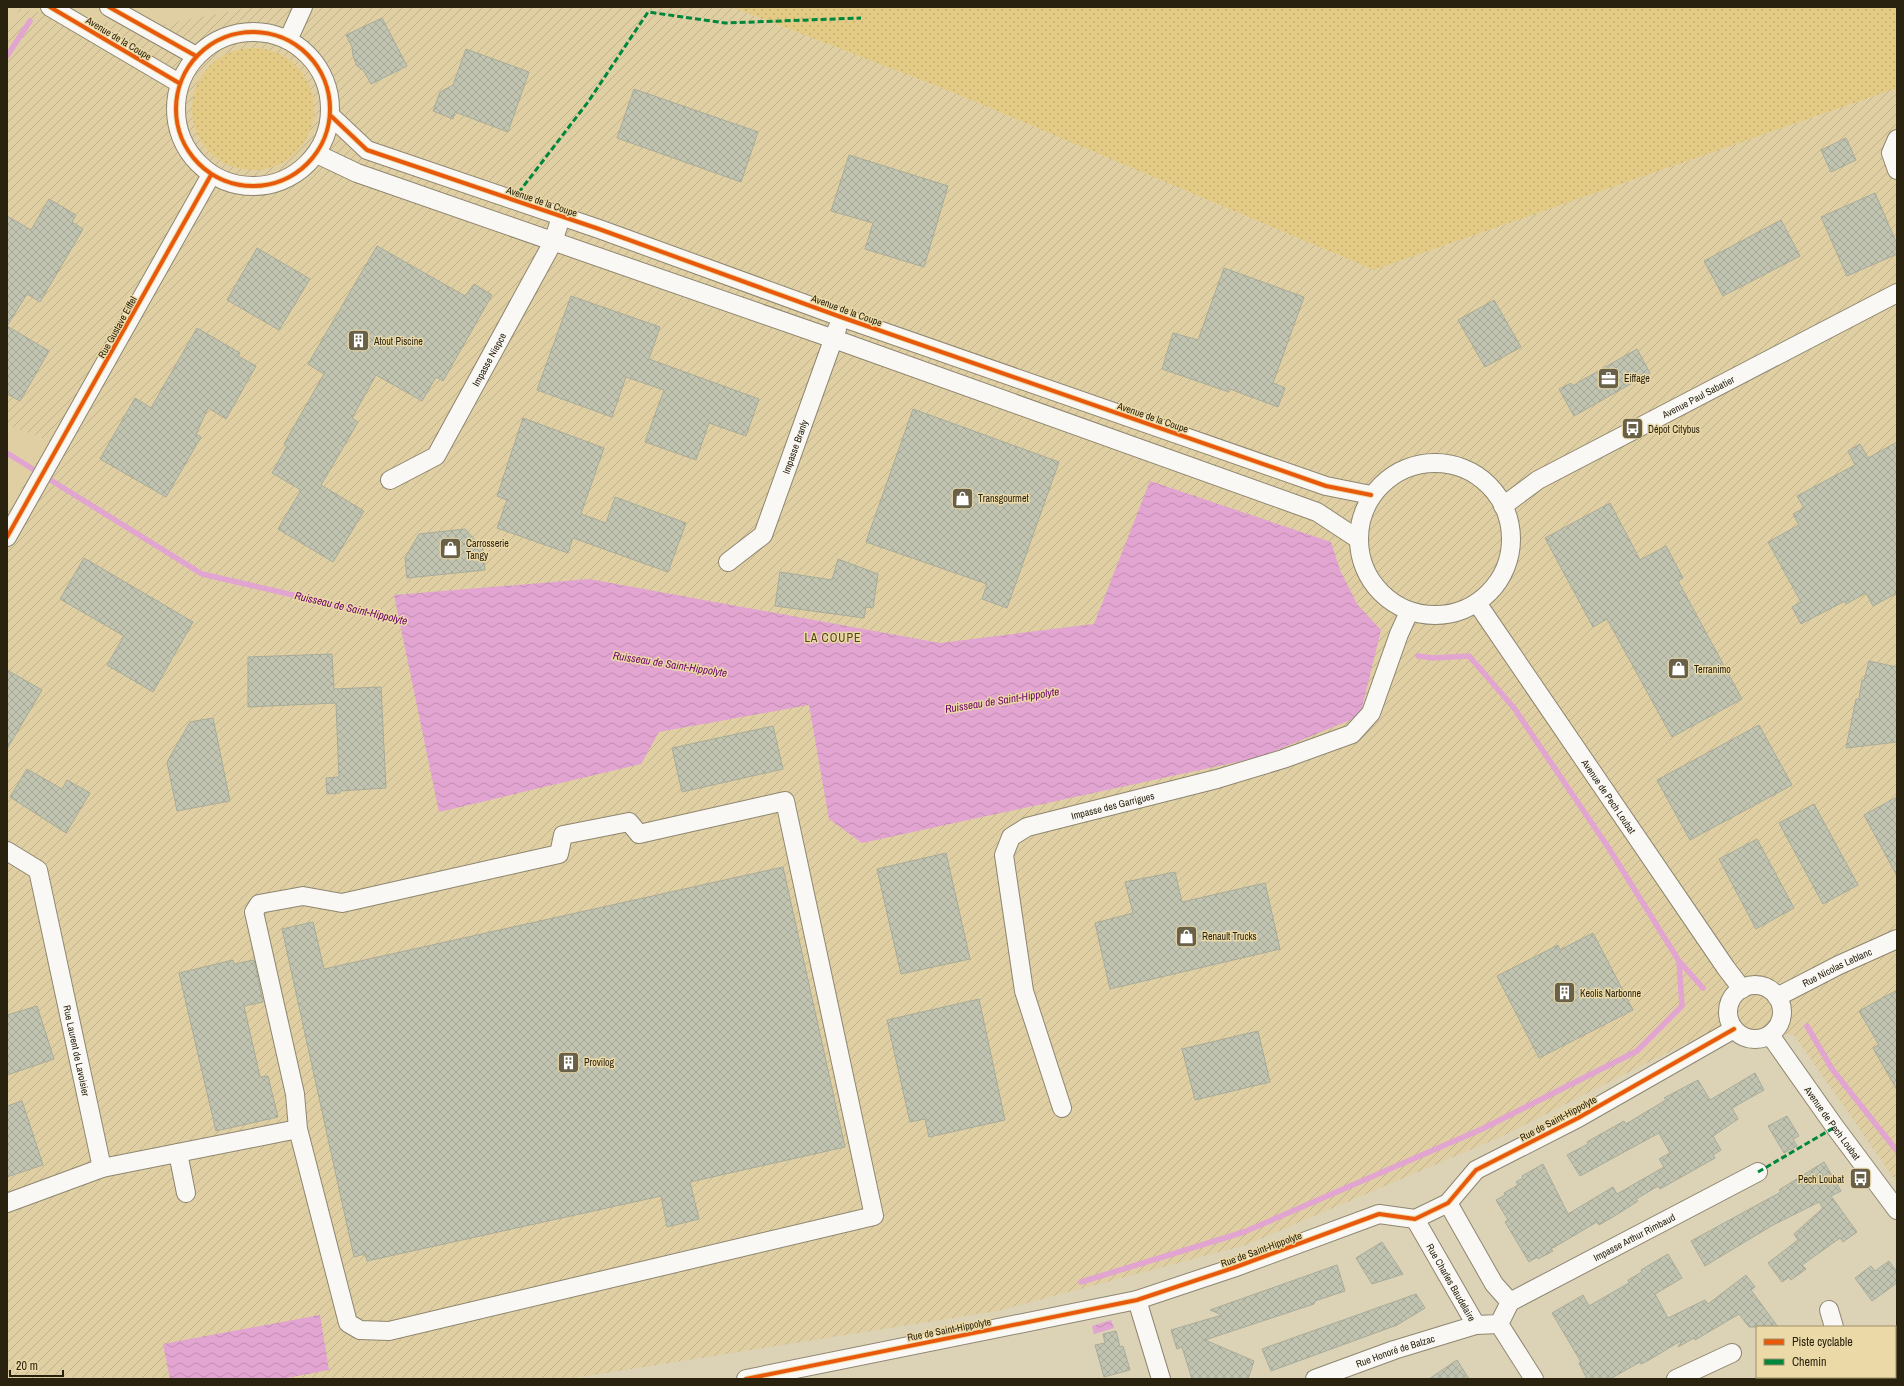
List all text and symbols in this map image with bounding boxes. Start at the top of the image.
street label: Avenue de la Coupe [83,13,154,63]
street label: Avenue de la Coupe [504,183,579,220]
street label: Avenue de la Coupe [809,291,884,329]
street label: Rue Gustave Eiffel [95,294,140,360]
building icon: Atout Piscine [346,328,372,354]
street label: Impasse Niepce [469,330,509,389]
place label: Atout Piscine [373,335,423,348]
office icon: Eiffage [1596,365,1622,391]
place label: Eiffage [1624,372,1650,385]
street label: Avenue Paul Sabatier [1659,373,1737,422]
street label: Avenue de la Coupe [1115,399,1190,436]
bus stop icon: Dépot Citybus [1620,416,1646,442]
street label: Impasse Branly [779,417,811,476]
place label: Dépot Citybus [1648,423,1700,436]
shop icon: Transgourmet [949,485,975,511]
place label: Transgourmet [978,492,1029,505]
shop icon: Carrosserie Tangy [437,536,463,562]
place label: Carrosserie Tangy [466,537,509,562]
water label: Ruisseau de Saint-Hippolyte [293,588,409,628]
district label: LA COUPE [804,630,862,646]
water label: Ruisseau de Saint-Hippolyte [612,648,728,680]
shop icon: Terranimo [1666,656,1692,682]
place label: Terranimo [1694,663,1731,676]
water label: Ruisseau de Saint-Hippolyte [944,684,1060,716]
street label: Avenue de Pech Loubat [1578,756,1639,837]
street label: Impasse des Garrigues [1070,789,1156,823]
shop icon: Renault Trucks [1174,923,1200,949]
place label: Renault Trucks [1202,930,1257,943]
street label: Rue Nicolas Leblanc [1800,945,1874,990]
building icon: Keolis Narbonne [1552,980,1578,1006]
place label: Keolis Narbonne [1580,987,1642,1000]
street label: Rue Laurent de Lavoisier [60,1004,92,1098]
building icon: Provilog [556,1049,582,1075]
place label: Provilog [584,1056,615,1069]
street label: Avenue de Pech Loubat [1801,1083,1864,1163]
street label: Rue de Saint-Hippolyte [1518,1092,1599,1144]
bus stop icon: Pech Loubat [1847,1166,1873,1192]
place label: Pech Loubat [1798,1173,1845,1186]
street label: Impasse Arthur Rimbaud [1591,1211,1677,1264]
street label: Rue de Saint-Hippolyte [1219,1229,1304,1270]
street label: Rue Charles Baudelaire [1423,1241,1479,1324]
street label: Rue de Saint-Hippolyte [906,1315,993,1344]
legend [1756,1326,1896,1378]
street label: Rue Honoré de Balzac [1354,1332,1436,1371]
text: Piste cyclable [1792,1334,1853,1350]
scale bar [10,1352,63,1378]
text: Chemin [1792,1354,1826,1370]
text: 20 m [16,1358,38,1374]

